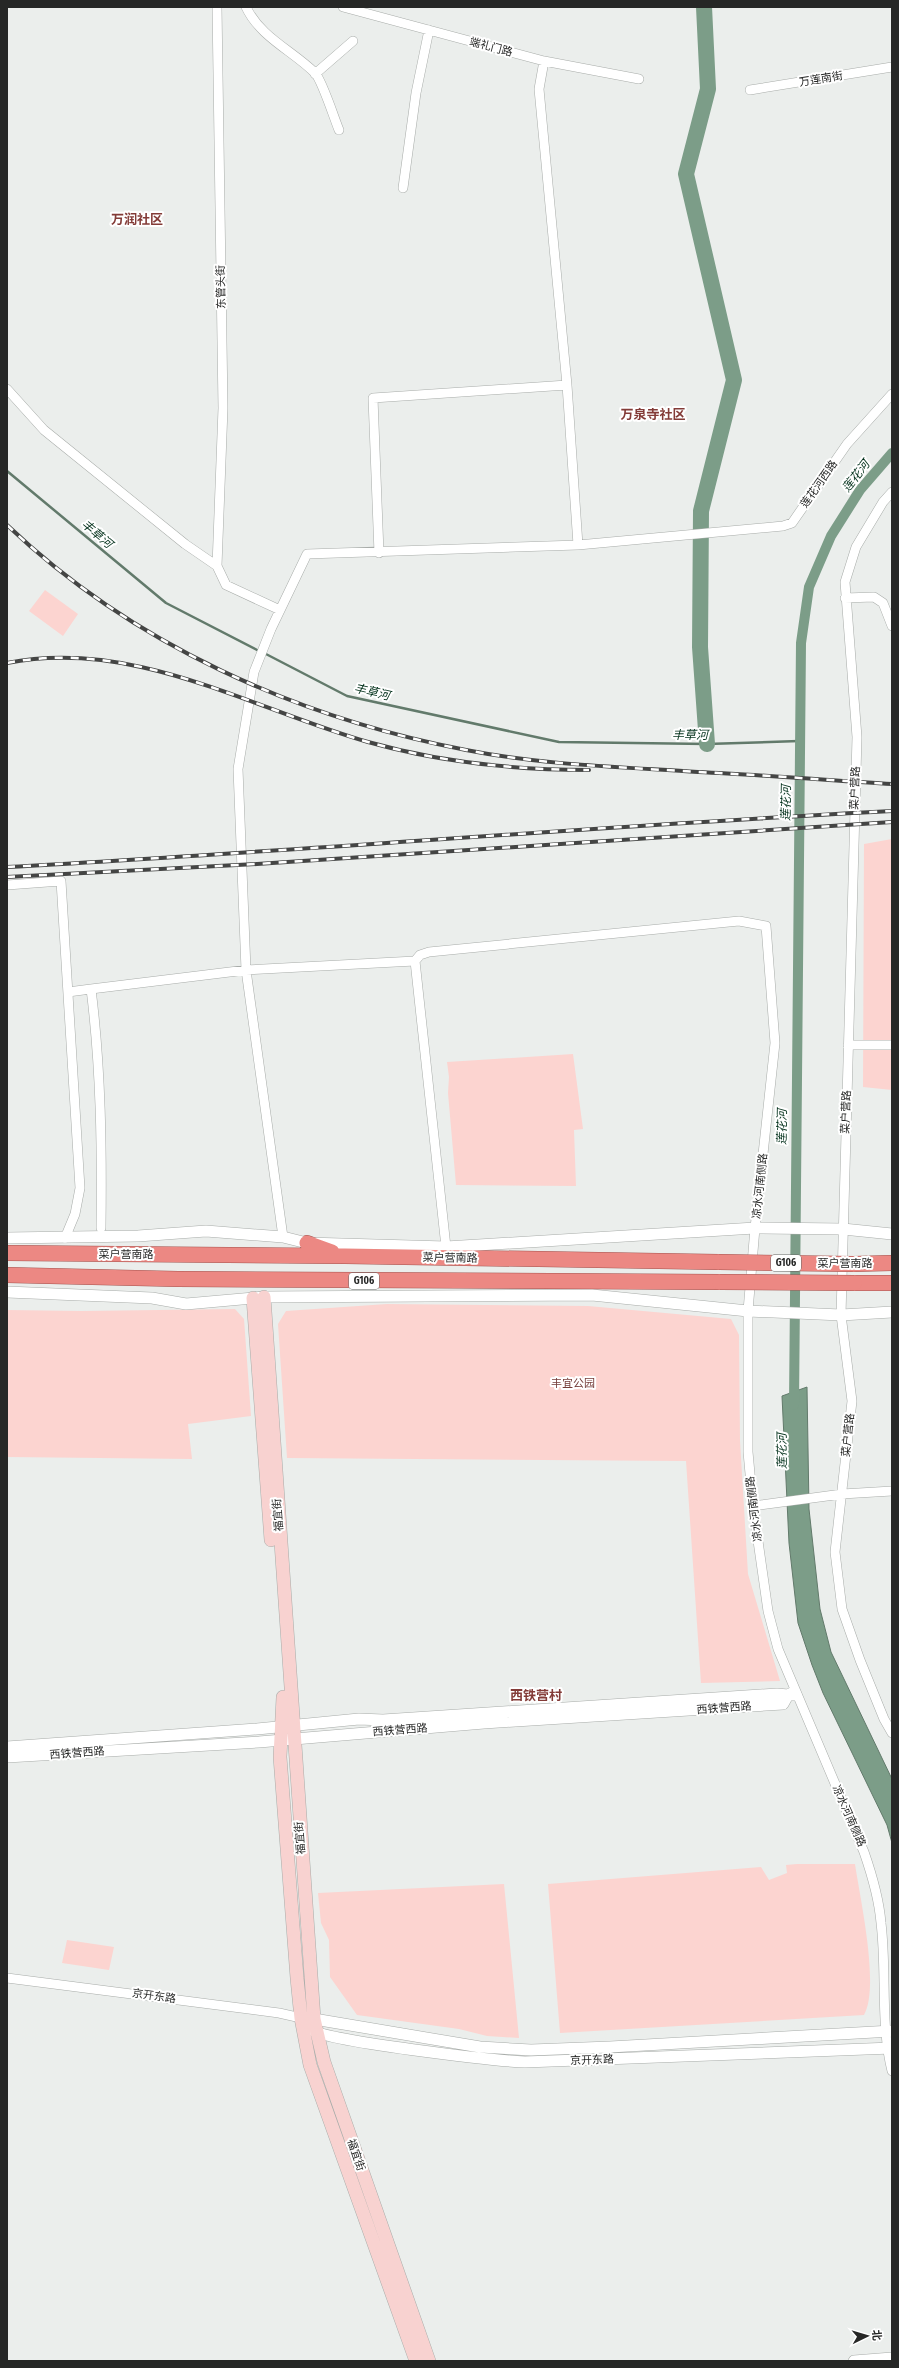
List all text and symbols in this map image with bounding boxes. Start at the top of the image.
street label: 端礼门路 [468,35,514,59]
street label: 万莲南街 [798,69,844,89]
district label: 万润社区 [111,212,163,227]
street label: 东管头街 [214,265,228,309]
district label: 万泉寺社区 [620,407,686,422]
water label: 莲花河 [839,456,874,494]
street label: 莲花河西路 [798,458,840,510]
water label: 丰草河 [79,517,117,552]
water label: 丰草河 [353,681,393,703]
water label: 丰草河 [672,728,710,742]
street label: 菜户营路 [848,766,862,810]
water label: 莲花河 [779,783,793,821]
street label: 菜户营路 [839,1090,853,1134]
water label: 莲花河 [775,1107,789,1145]
street label: 凉水河南侧路 [750,1153,770,1219]
street label: 菜户营南路 [99,1248,154,1261]
street label: 菜户营南路 [422,1251,478,1265]
road number: G106 [771,1255,801,1271]
street label: 菜户营南路 [818,1257,873,1270]
road number: G106 [349,1273,379,1289]
park label: 丰宜公园 [551,1377,595,1390]
street label: 菜户营路 [839,1412,857,1458]
water label: 莲花河 [775,1431,789,1469]
street label: 凉水河南侧路 [744,1475,764,1543]
street label: 福宜街 [270,1498,286,1532]
district label: 西铁营村 [510,1688,562,1703]
street label: 西铁营西路 [696,1700,752,1716]
street label: 西铁营西路 [372,1722,428,1738]
street label: 西铁营西路 [49,1745,105,1761]
street label: 凉水河南侧路 [830,1783,868,1849]
street label: 福宜街 [292,1821,308,1855]
street label: 京开东路 [131,1987,177,2005]
street label: 京开东路 [570,2053,614,2067]
street label: 福宜街 [344,2137,368,2173]
north arrow [847,2316,887,2356]
text: 北 [870,2329,883,2341]

